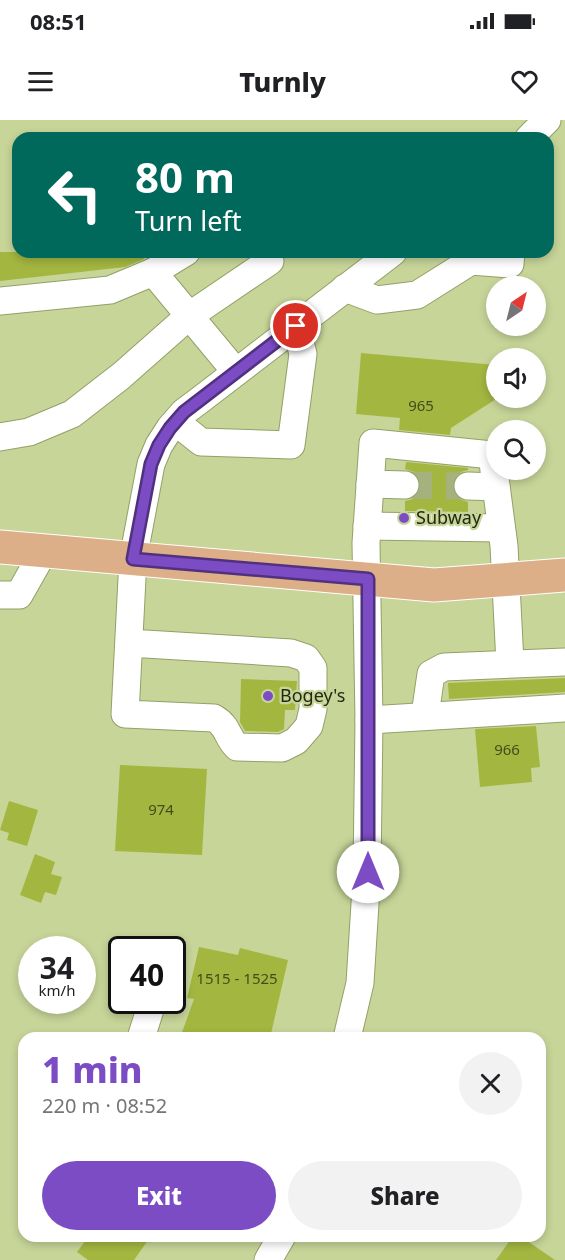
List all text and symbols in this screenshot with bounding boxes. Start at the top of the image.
text: 08:51 [30,6,87,36]
text: Turnly [239,63,326,100]
icon: menu [24,65,57,98]
icon: heart [508,65,541,98]
text: 80 m [135,148,235,205]
icon: left [36,156,114,234]
text: Turn left [135,202,241,239]
north arrow [486,276,546,336]
map controls [486,276,546,480]
pin [270,300,321,351]
icon: arrive [279,309,312,342]
button: sound [486,348,546,408]
house number: 965 [408,395,434,415]
button: search [486,420,546,480]
place label: Subway [416,505,482,529]
marker: Subway [397,511,411,525]
place label: Bogey's [280,683,345,707]
marker: Bogey's [261,689,275,703]
house number: 966 [494,739,520,759]
house number: 974 [148,799,174,819]
position arrow [336,840,400,904]
speed limit sign: 40 [108,936,186,1014]
text: 34 [40,947,74,988]
house number: 1515 - 1525 [196,968,278,988]
text: km/h [39,980,75,1000]
text: 1 min [42,1045,143,1094]
button: close [459,1052,522,1115]
text: 220 m · 08:52 [42,1092,167,1119]
button: Exit [42,1161,276,1230]
button: Share [288,1161,522,1230]

